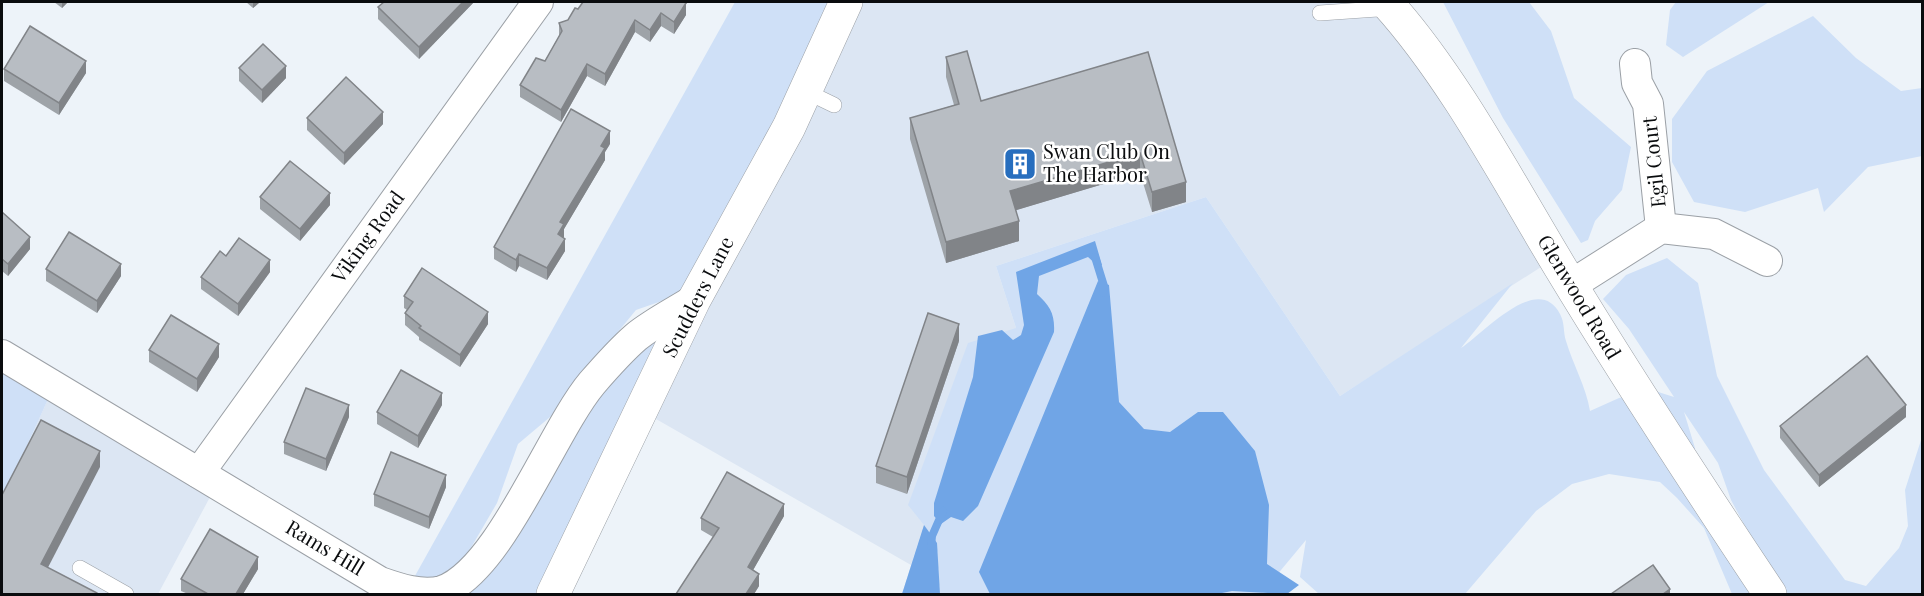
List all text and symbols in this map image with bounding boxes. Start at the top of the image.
street label: Egil Court [1634,114,1671,209]
place label: Swan Club On The Harbor [1043,137,1170,187]
building icon: Swan Club On The Harbor [1002,146,1038,182]
street label: Viking Road [324,184,410,288]
street label: Glenwood Road [1533,229,1628,364]
street label: Scudders Lane [655,231,739,361]
street label: Rams Hill [282,513,370,581]

